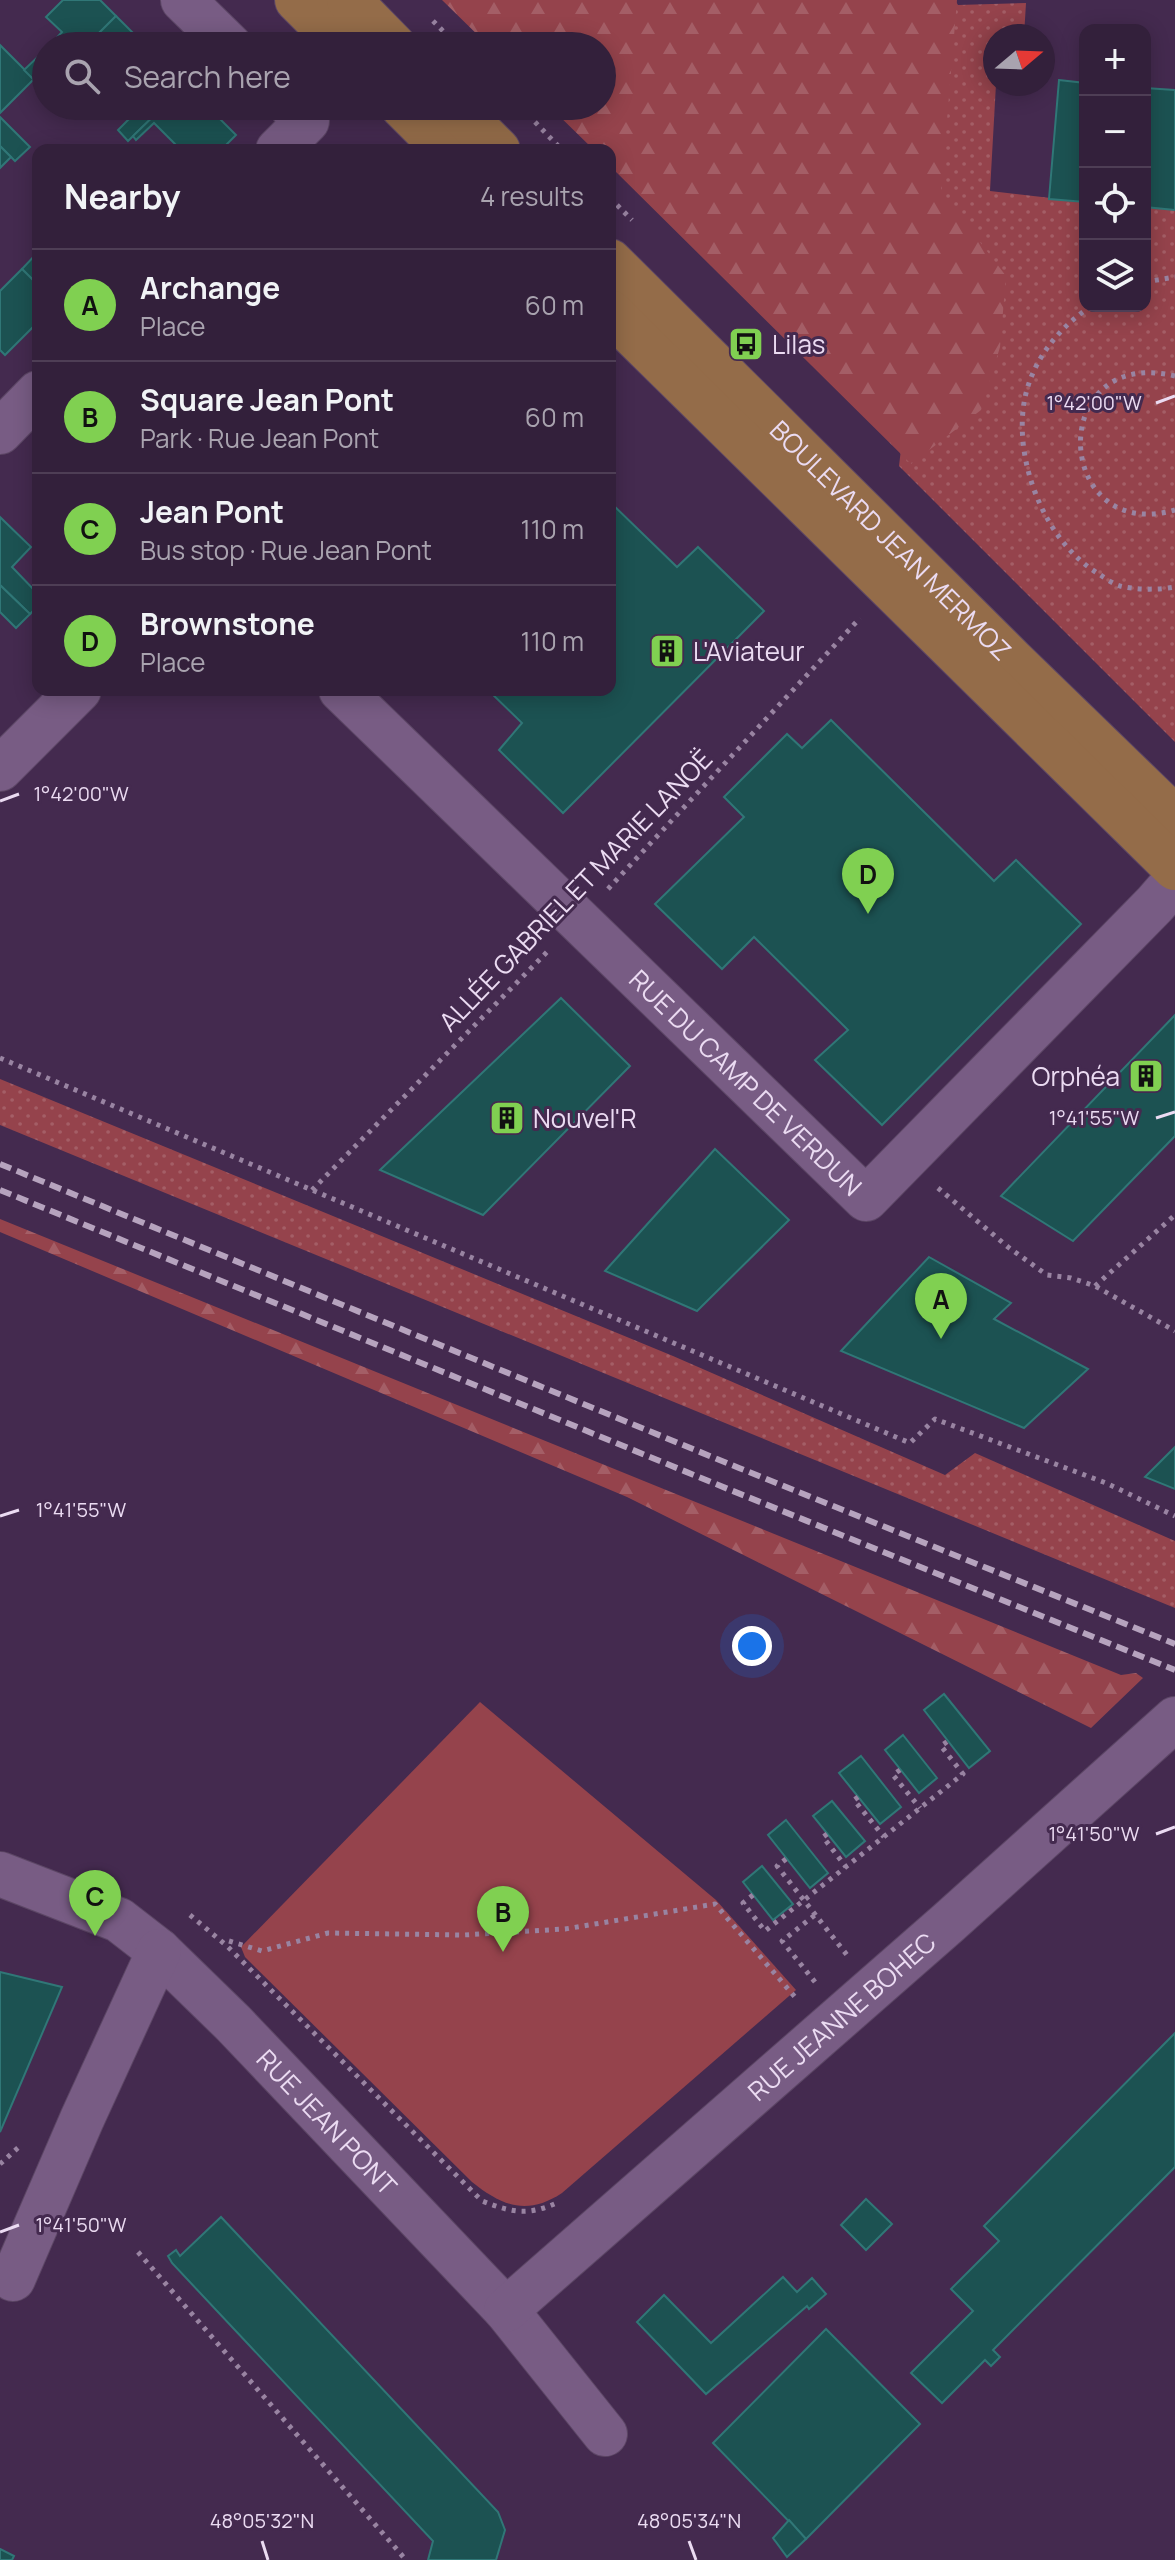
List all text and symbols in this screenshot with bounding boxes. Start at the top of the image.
north arrow [983,24,1055,96]
map controls [1079,24,1151,312]
button: + [1079,24,1151,96]
search box [32,32,616,120]
icon: search [60,54,104,98]
text: Search here [124,56,291,97]
button: − [1079,96,1151,168]
button: locate [1079,168,1151,240]
text: Nearby [64,173,180,219]
text: 4 results [480,178,584,214]
button: layers [1079,240,1151,312]
text: Archange [140,267,280,308]
text: A [81,287,99,323]
text: 60 m [525,287,584,323]
text: Place [140,308,205,344]
bus stop icon: Lilas [727,325,765,363]
place label: Lilas [772,326,826,362]
text: Square Jean Pont [140,379,394,420]
text: 1°42'00"W [1046,389,1142,416]
text: B [82,399,98,435]
text: 60 m [525,399,584,435]
street label: BOULEVARD JEAN MERMOZ [762,412,1020,668]
text: Park · Rue Jean Pont [140,420,379,456]
text: Jean Pont [140,491,284,532]
text: C [80,511,100,547]
text: 110 m [521,511,584,547]
text: Bus stop · Rue Jean Pont [140,532,432,568]
text: Brownstone [140,603,315,644]
text: D [81,623,99,659]
text: 110 m [521,623,584,659]
building icon: L'Aviateur [648,632,686,670]
place label: L'Aviateur [693,633,805,669]
text: Place [140,644,205,680]
street label: ALLÉE GABRIEL ET MARIE LANOË [430,741,720,1039]
text: 1°42'00"W [33,780,129,807]
pin: D [842,848,894,914]
street label: RUE DU CAMP DE VERDUN [622,961,870,1204]
building icon: Orphéa [1127,1057,1165,1095]
place label: Orphéa [1032,1058,1120,1094]
building icon: Nouvel'R [488,1099,526,1137]
place label: Nouvel'R [533,1100,637,1136]
text: 1°41'55"W [1049,1104,1139,1131]
pin: A [915,1273,967,1339]
text: 1°41'55"W [36,1496,126,1523]
your location [732,1626,772,1666]
text: 1°41'50"W [1049,1820,1140,1847]
pin: C [69,1870,121,1936]
pin: B [477,1886,529,1952]
street label: RUE JEANNE BOHEC [740,1924,943,2108]
street label: RUE JEAN PONT [249,2041,406,2203]
text: 1°41'50"W [36,2211,127,2238]
text: 48°05'32"N [210,2507,314,2534]
text: 48°05'34"N [637,2507,741,2534]

